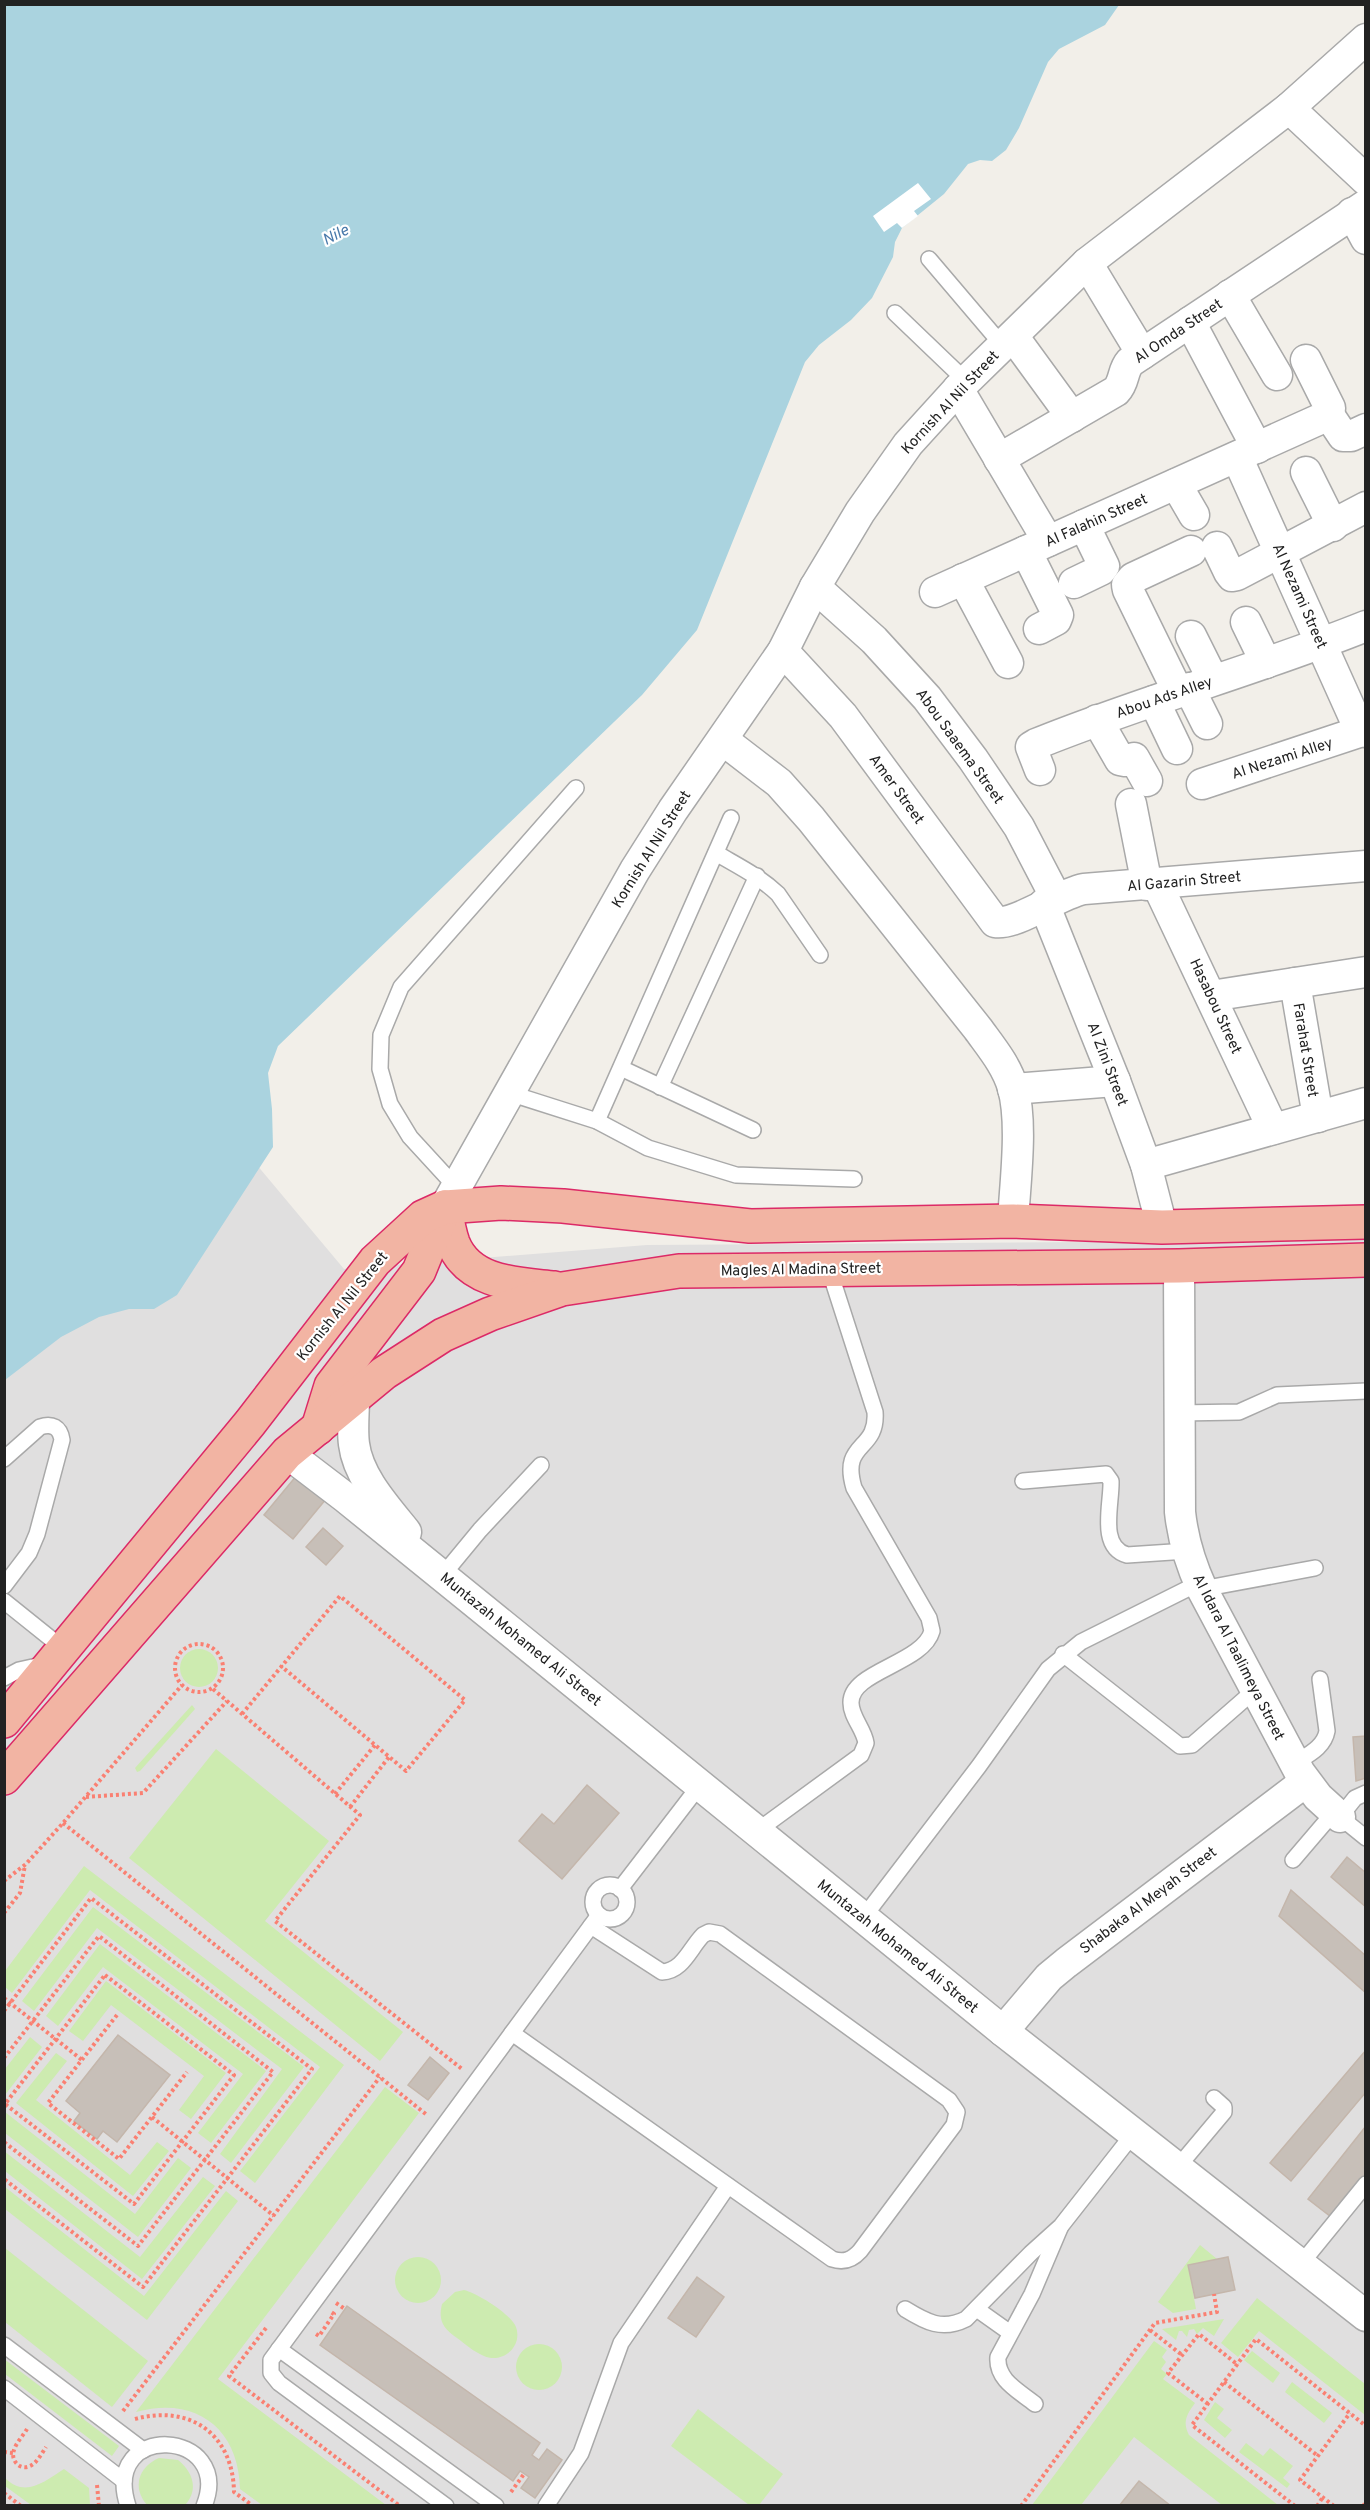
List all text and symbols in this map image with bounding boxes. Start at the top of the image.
water label: Nile [319,220,353,251]
street label: Al Omda Street [1131,296,1227,369]
street label: Kornish Al Nil Street [898,347,1004,459]
street label: Al Falahin Street [1042,490,1151,552]
street label: Al Nezami Street [1267,541,1330,652]
street label: Abou Ads Alley [1114,673,1215,724]
street label: Abou Saaema Street [911,685,1007,808]
street label: Al Nezami Alley [1230,734,1335,785]
street label: Amer Street [864,751,928,829]
street label: Kornish Al Nil Street [608,787,696,912]
street label: Al Gazarin Street [1126,868,1242,897]
street label: Hasabou Street [1184,956,1245,1057]
street label: Farahat Street [1288,1002,1321,1099]
street label: Al Zini Street [1082,1020,1131,1109]
street label: Kornish Al Nil Street [293,1248,393,1365]
street label: Magles Al Madina Street [720,1260,882,1281]
street label: Muntazah Mohamed Ali Street [436,1569,605,1711]
street label: Al Idara Al Taalimeya Street [1187,1571,1288,1744]
street label: Shabaka Al Meyah Street [1077,1843,1221,1959]
street label: Muntazah Mohamed Ali Street [813,1876,982,2018]

